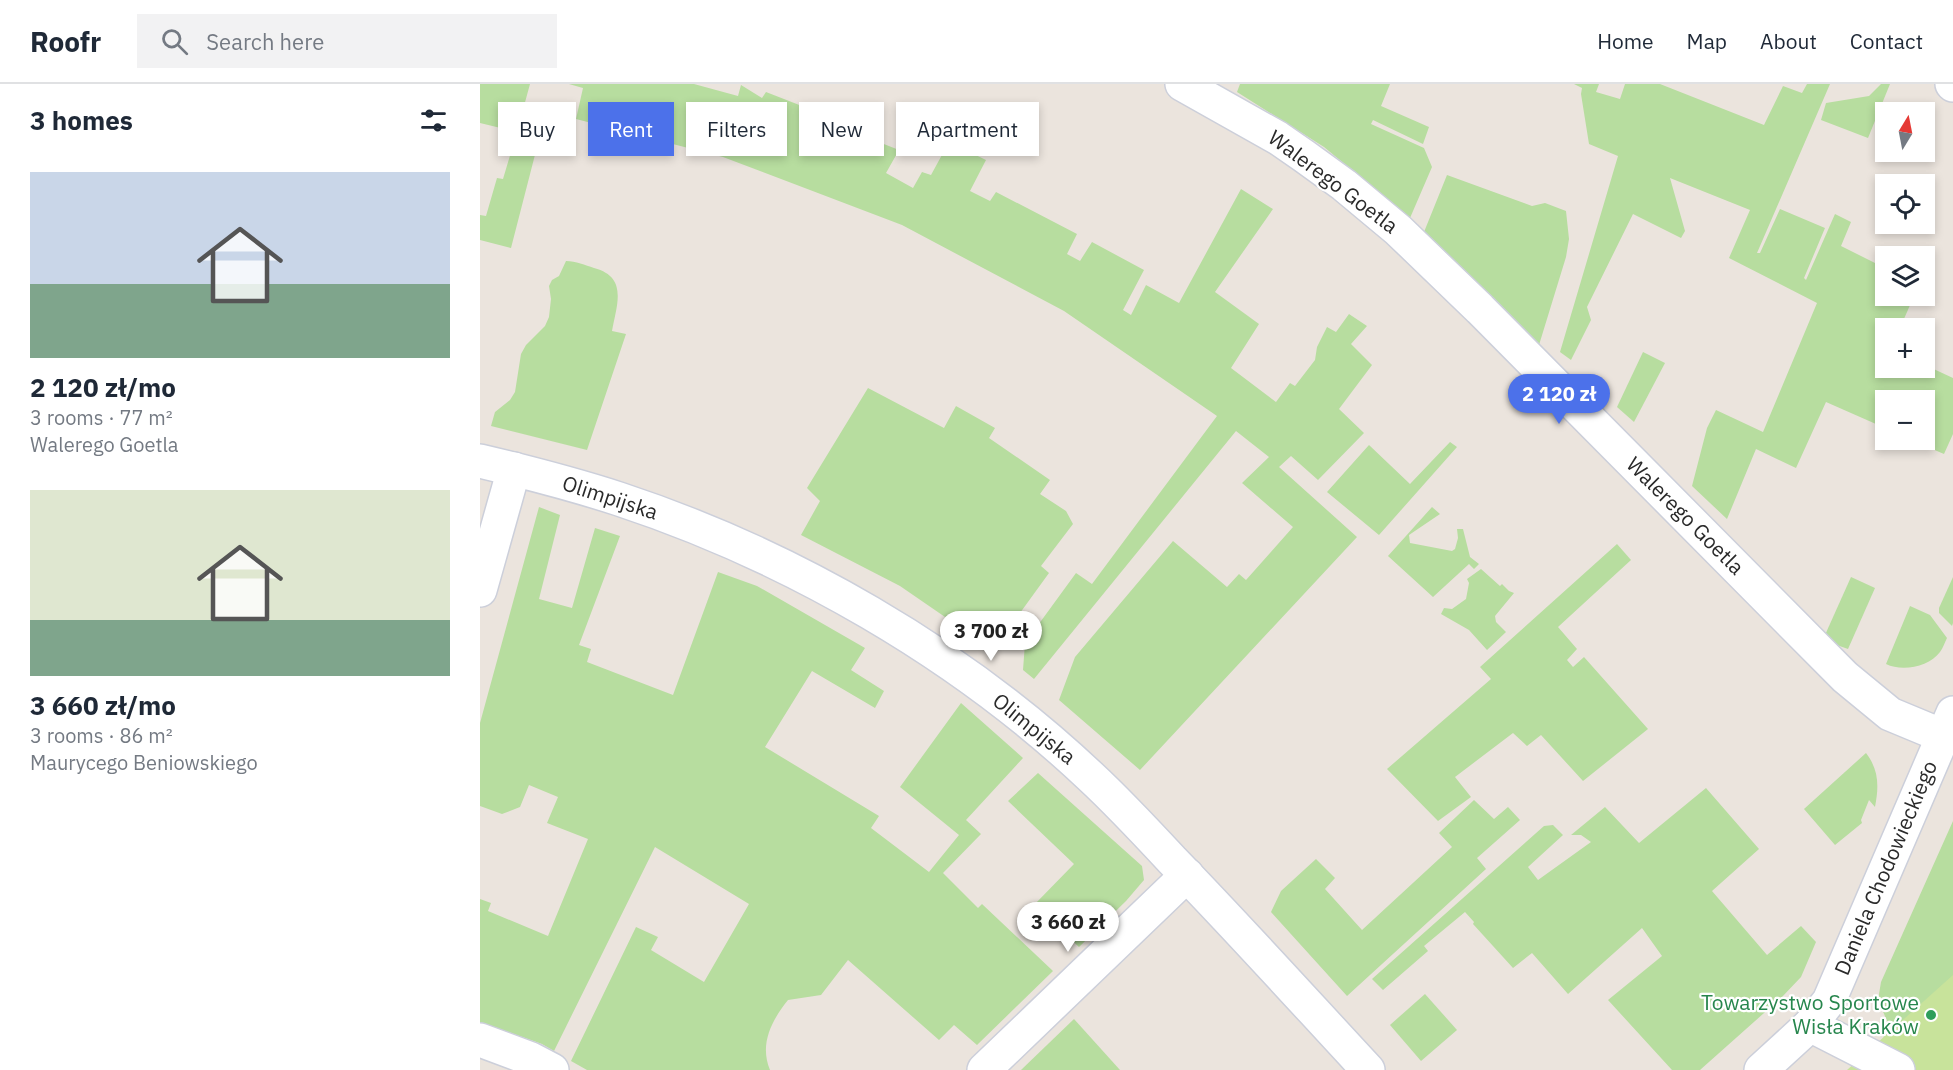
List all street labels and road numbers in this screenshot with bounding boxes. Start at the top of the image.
street label: Walerego Goetla [1263,123,1404,239]
street label: Walerego Goetla [1621,450,1751,580]
street label: Olimpijska [559,468,662,526]
street label: Olimpijska [987,686,1082,770]
street label: Daniela Chodowieckiego [1827,756,1943,979]

